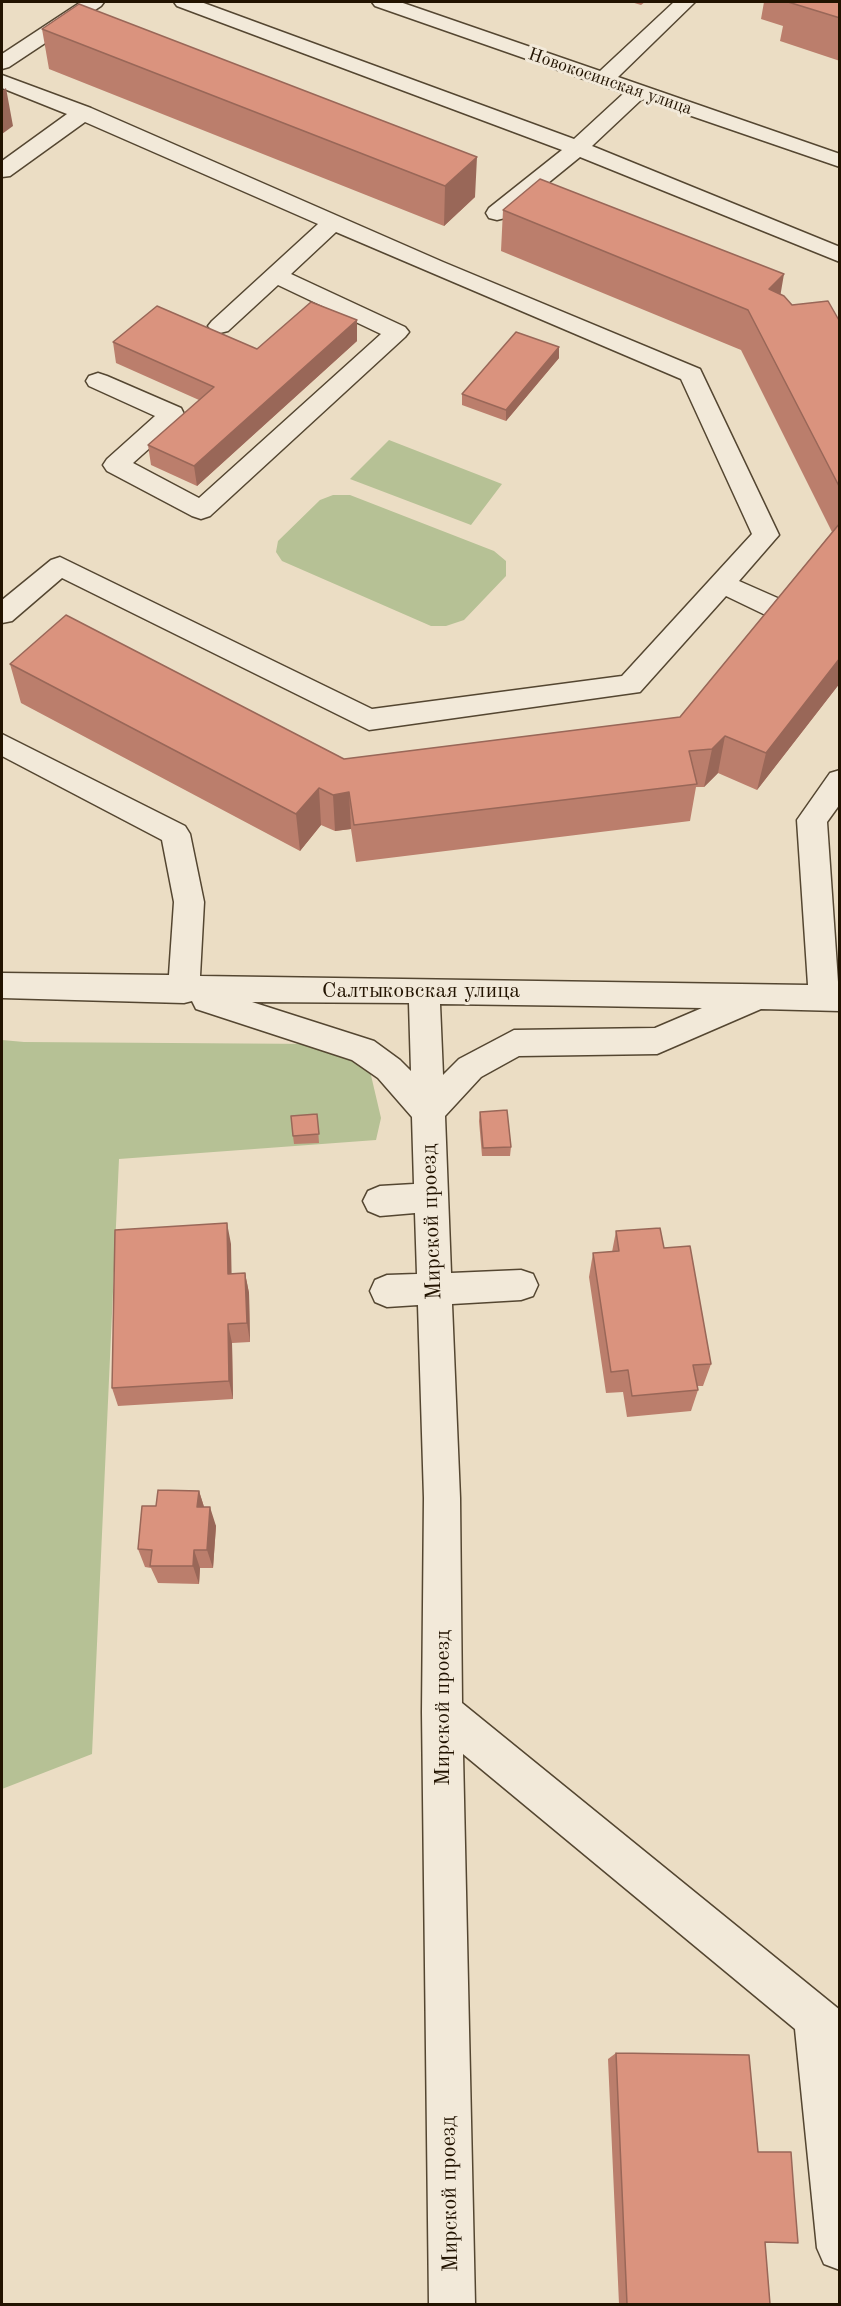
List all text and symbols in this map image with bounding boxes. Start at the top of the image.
street label: Новокосинская улица [525,44,695,120]
street label: Салтыковская улица [322,978,520,1004]
street label: Мирской проезд [416,1144,448,1300]
street label: Мирской проезд [430,1630,456,1786]
street label: Мирской проезд [435,2116,465,2272]

